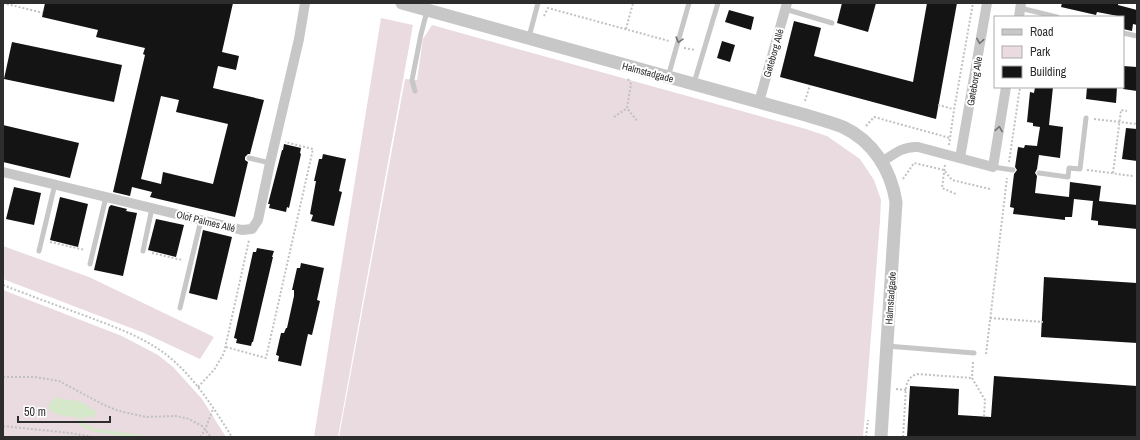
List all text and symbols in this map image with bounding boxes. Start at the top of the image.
legend [994,16,1124,88]
text: Road [1030,24,1054,40]
street label: Gøteborg Allé [760,27,787,79]
one-way arrow [675,36,684,43]
one-way arrow [976,38,985,45]
text: Park [1030,44,1050,60]
street label: Gøteborg Alle [964,55,985,107]
street label: Halmstadgade [621,59,676,86]
text: Building [1030,64,1067,80]
one-way arrow [994,126,1003,132]
street label: Olof Palmes Allé [175,208,237,235]
street label: Halmstadgade [882,271,899,325]
scale bar [18,398,110,424]
text: 50 m [24,404,46,420]

